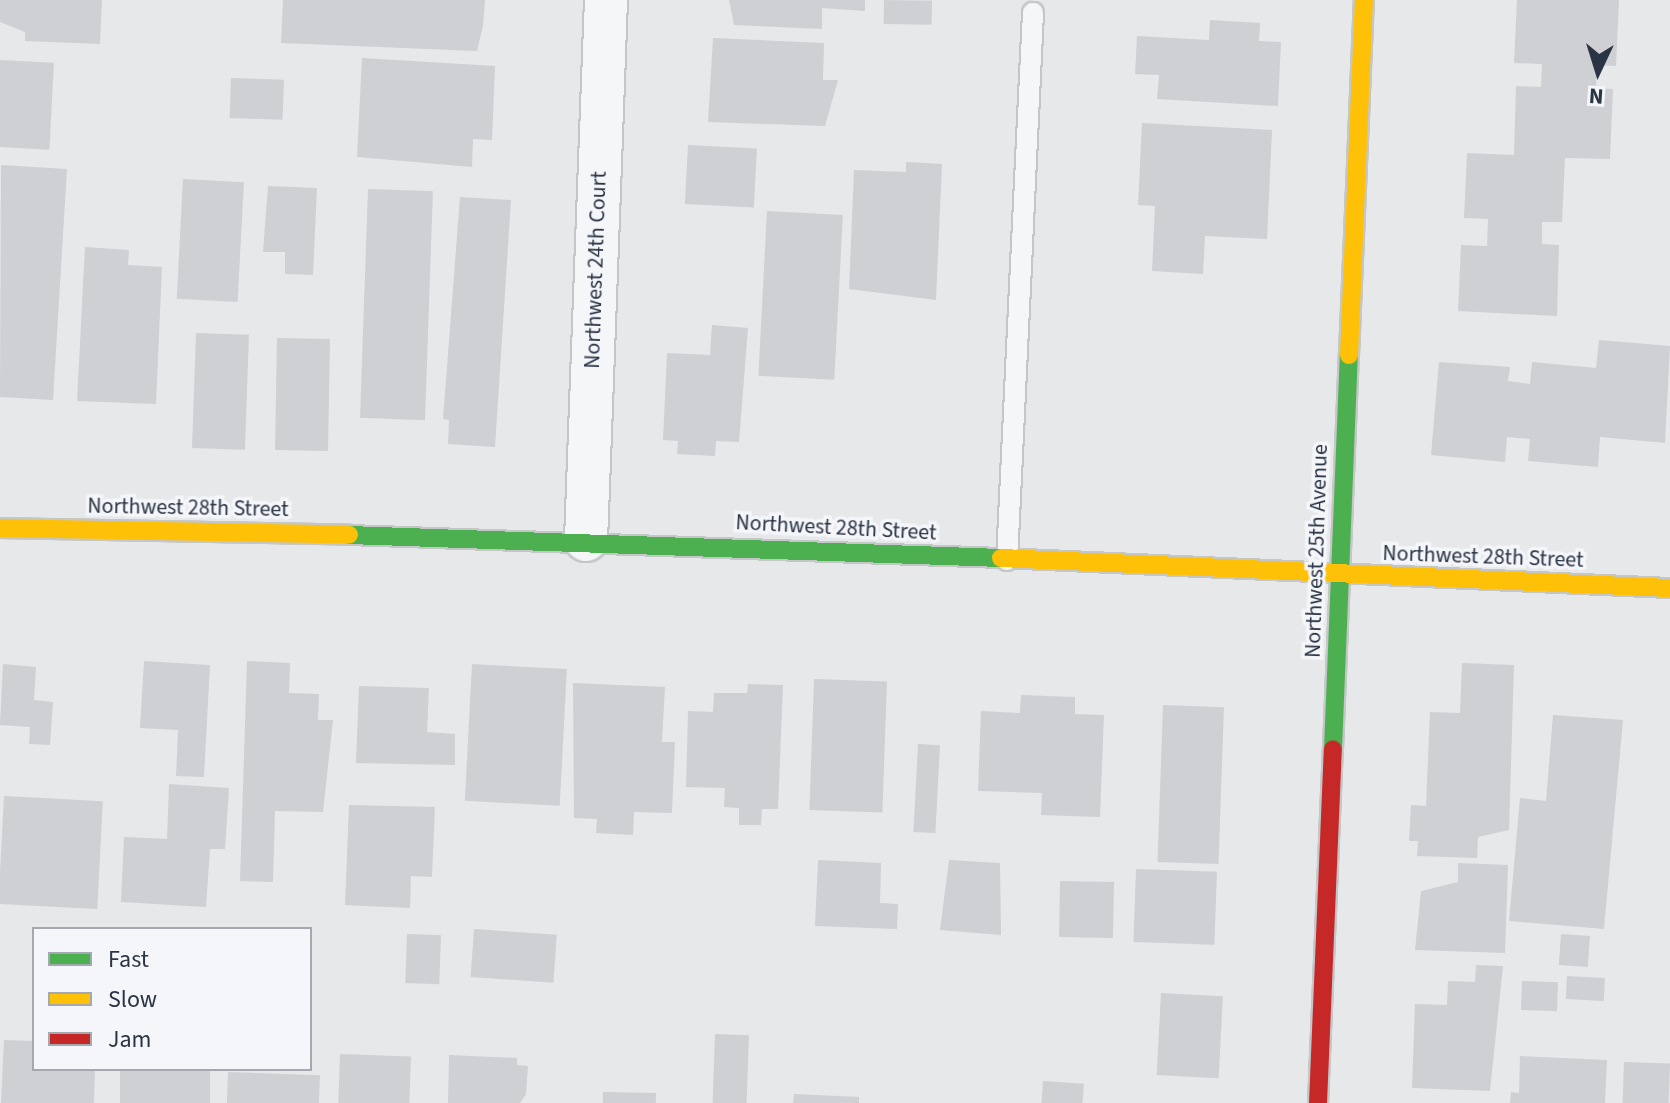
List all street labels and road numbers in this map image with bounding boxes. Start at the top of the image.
street label: Northwest 24th Court [579,171,613,369]
street label: Northwest 25th Avenue [1300,444,1334,658]
street label: Northwest 28th Street [87,493,289,523]
street label: Northwest 28th Street [735,510,937,546]
street label: Northwest 28th Street [1382,540,1584,574]

